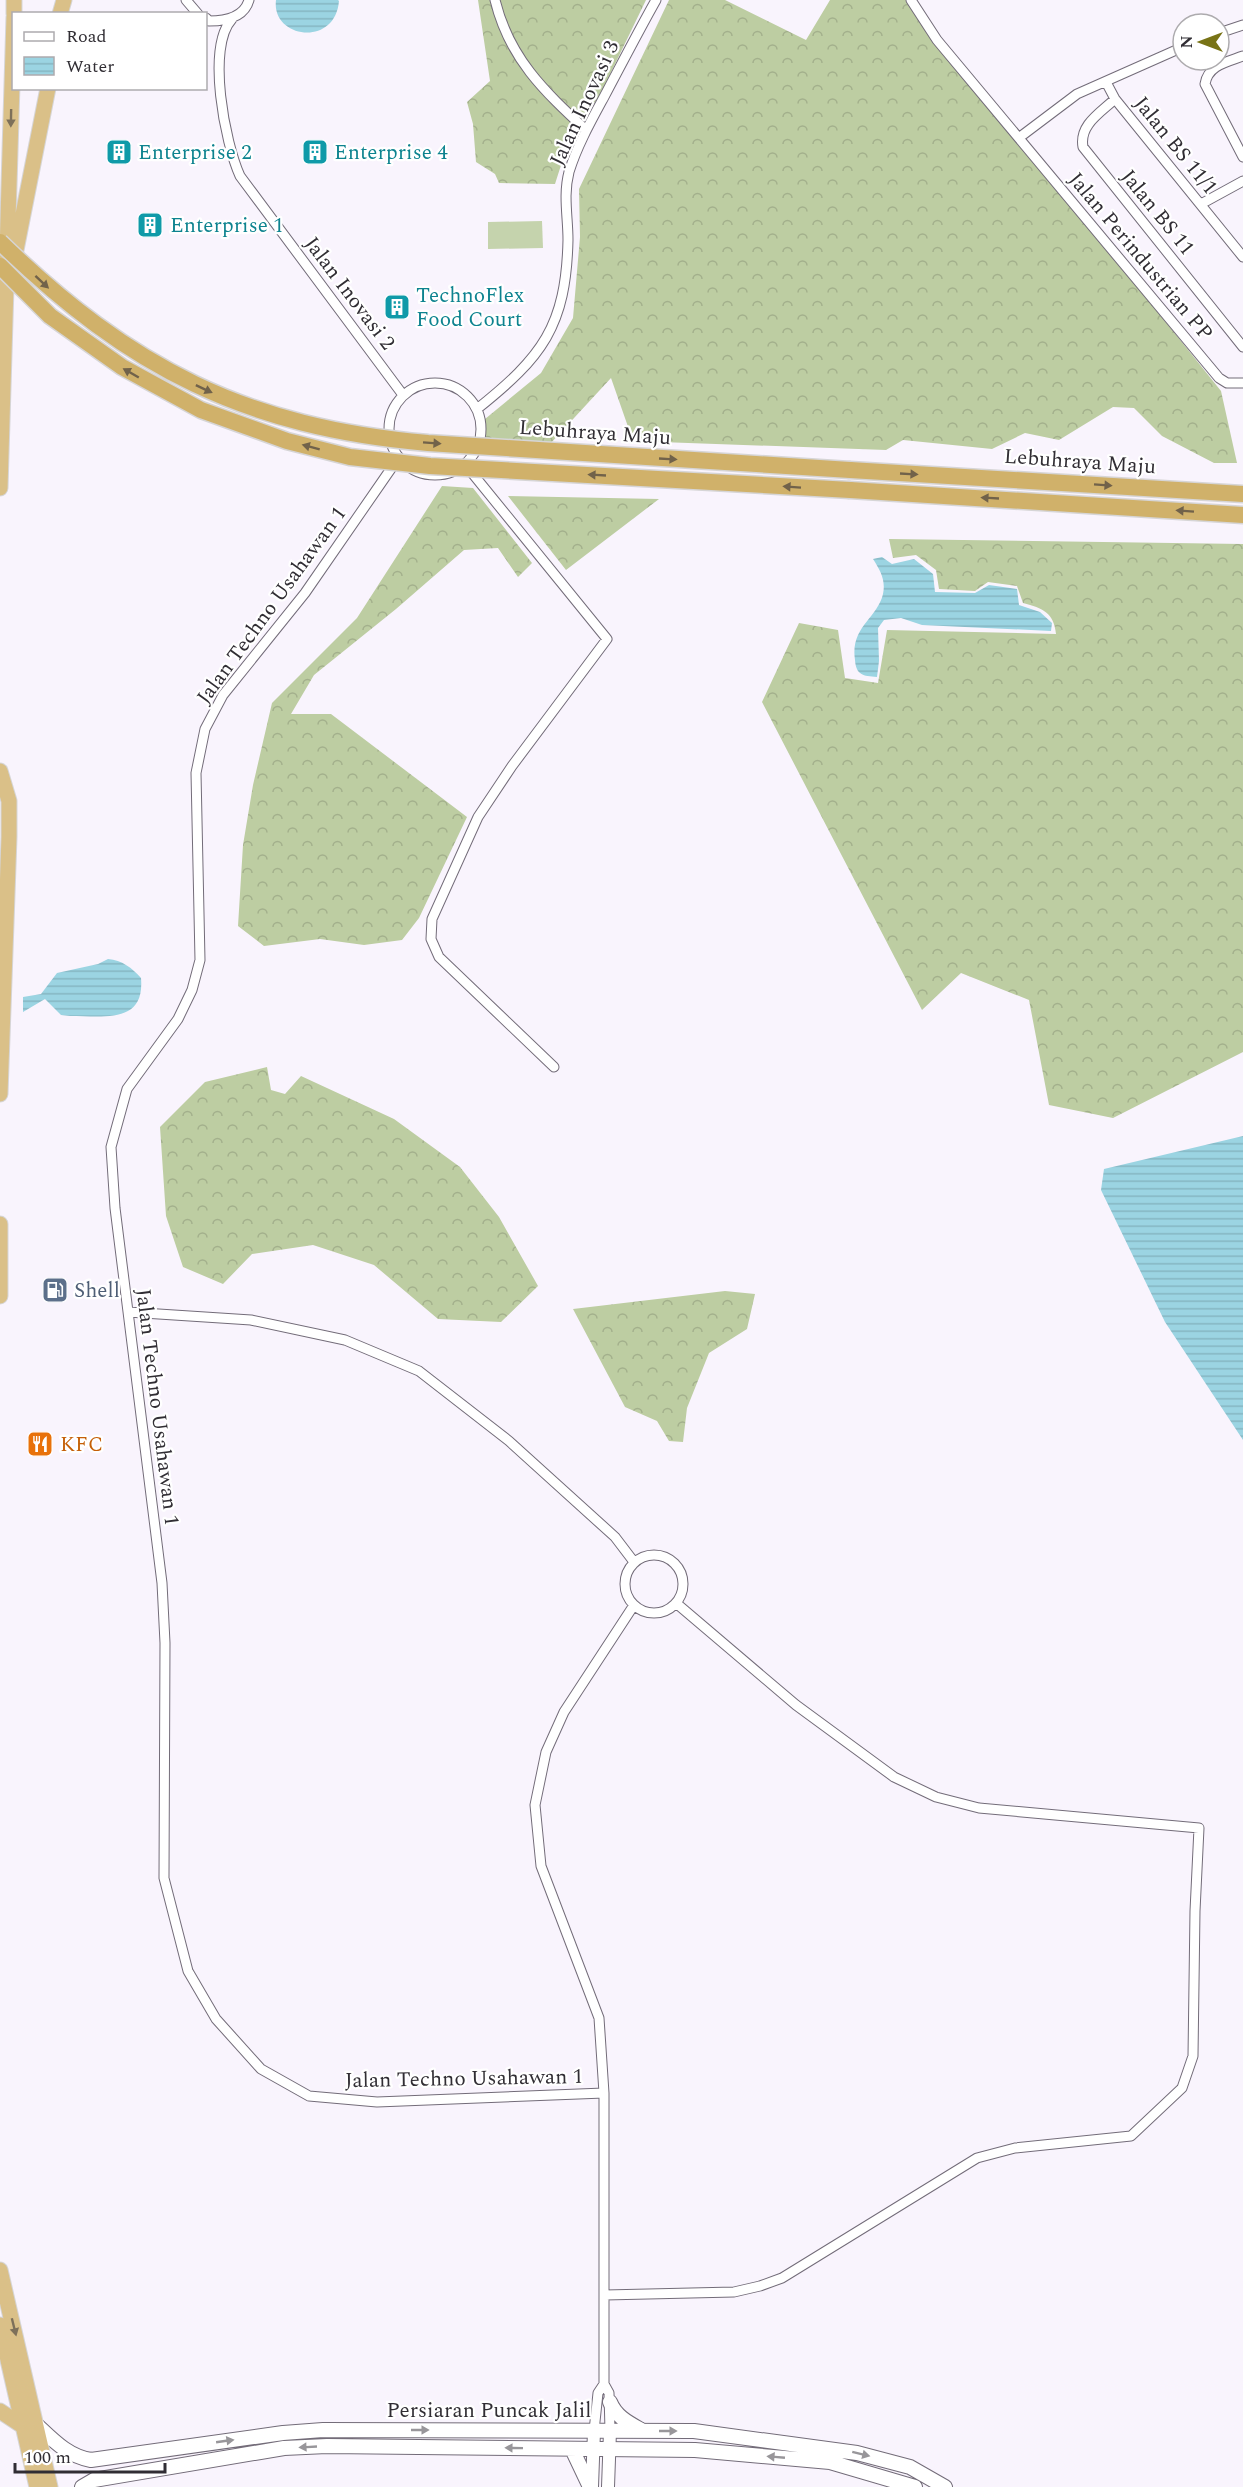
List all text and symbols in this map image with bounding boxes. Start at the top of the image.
legend [12,12,207,90]
north arrow [1171,12,1231,72]
text: Road [66,23,107,50]
street label: Jalan Inovasi 3 [542,35,628,171]
text: N [1175,35,1199,49]
text: Water [66,53,114,80]
street label: Jalan BS 11/1 [1125,89,1225,202]
one-way arrow [7,108,16,127]
building icon: Enterprise 2 [104,137,134,167]
place label: Enterprise 2 [138,137,252,169]
building icon: Enterprise 4 [300,137,330,167]
place label: Enterprise 4 [334,137,448,169]
street label: Jalan BS 11 [1112,163,1202,263]
street label: Jalan Perindustrian PP [1060,165,1220,348]
building icon: Enterprise 1 [135,210,165,240]
place label: Enterprise 1 [170,210,284,242]
street label: Jalan Inovasi 2 [296,230,403,357]
one-way arrow [35,275,50,289]
place label: TechnoFlex Food Court [416,280,524,336]
building icon: TechnoFlex Food Court [382,292,412,322]
one-way arrow [123,368,140,378]
one-way arrow [196,384,213,393]
street label: Lebuhraya Maju [518,412,672,454]
one-way arrow [422,439,441,448]
street label: Lebuhraya Maju [1003,441,1157,483]
one-way arrow [302,442,320,452]
one-way arrow [659,454,678,464]
one-way arrow [899,469,918,478]
one-way arrow [588,470,607,479]
one-way arrow [1094,481,1113,490]
one-way arrow [782,482,801,491]
one-way arrow [981,494,1000,503]
street label: Jalan Techno Usahawan 1 [189,500,355,711]
one-way arrow [1175,507,1194,516]
fuel station icon: Shell [40,1275,70,1305]
place label: Shell [74,1275,120,1307]
street label: Jalan Techno Usahawan 1 [127,1287,187,1527]
restaurant icon: KFC [25,1429,55,1459]
place label: KFC [60,1429,103,1461]
street label: Jalan Techno Usahawan 1 [345,2061,583,2097]
one-way arrow [9,2318,19,2336]
street label: Persiaran Puncak Jalil [387,2395,591,2427]
one-way arrow [410,2425,429,2435]
one-way arrow [659,2426,678,2436]
scale bar [15,2436,165,2474]
one-way arrow [216,2437,235,2446]
one-way arrow [299,2442,318,2451]
one-way arrow [504,2443,523,2453]
text: 100 m [24,2444,71,2471]
one-way arrow [852,2450,870,2460]
one-way arrow [767,2452,786,2462]

